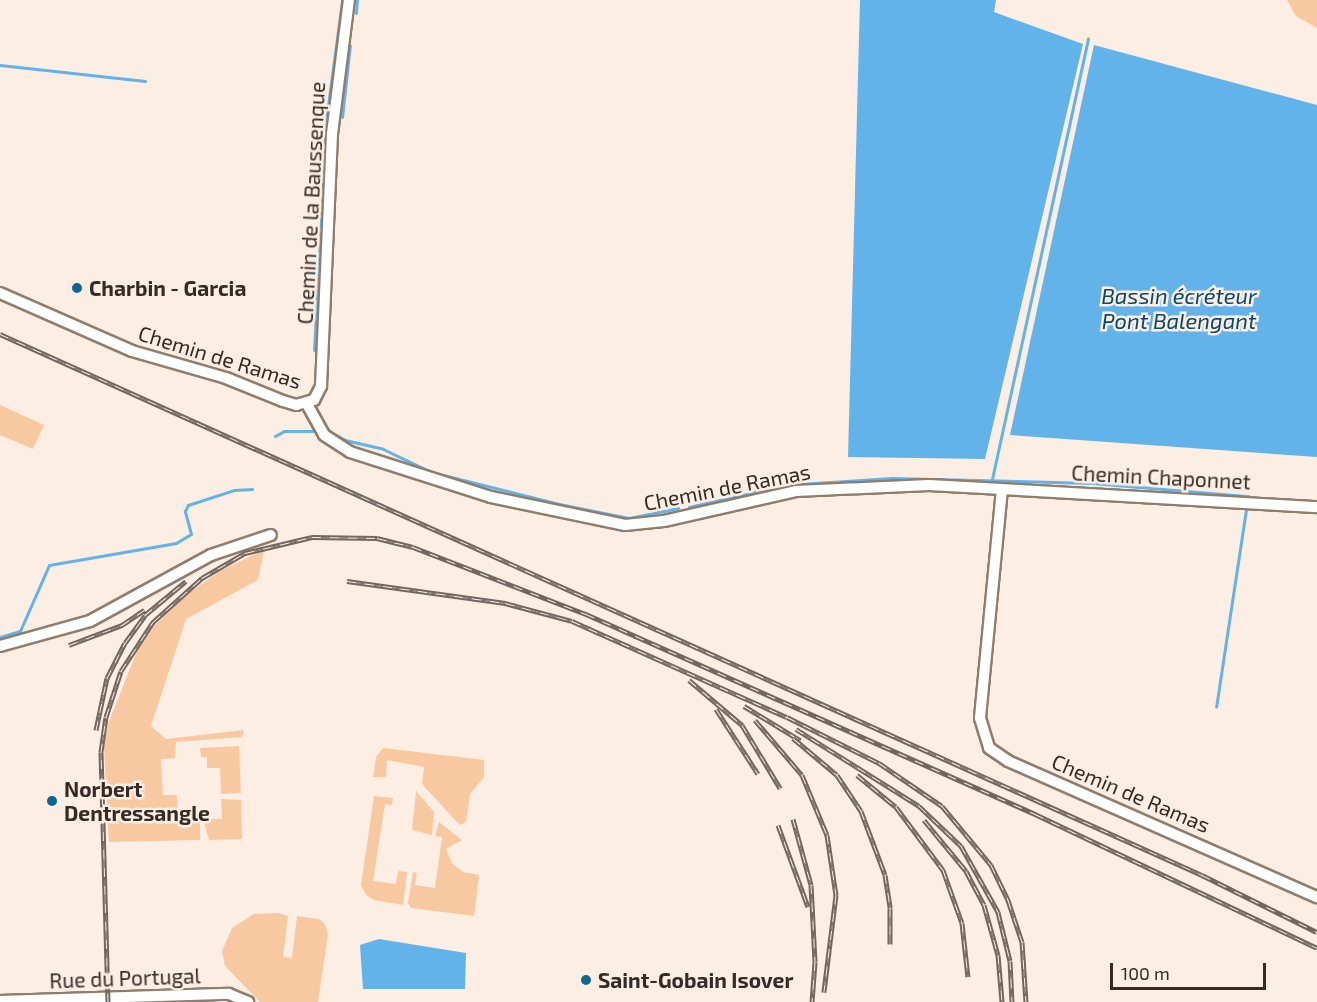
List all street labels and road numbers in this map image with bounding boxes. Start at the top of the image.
street label: Chemin de la Baussenque [292,81,330,325]
street label: Chemin de Ramas [135,320,305,394]
street label: Chemin de Ramas [642,459,812,515]
street label: Chemin Chaponnet [1071,460,1251,494]
street label: Chemin de Ramas [1048,748,1214,838]
street label: Rue du Portugal [49,963,201,993]

